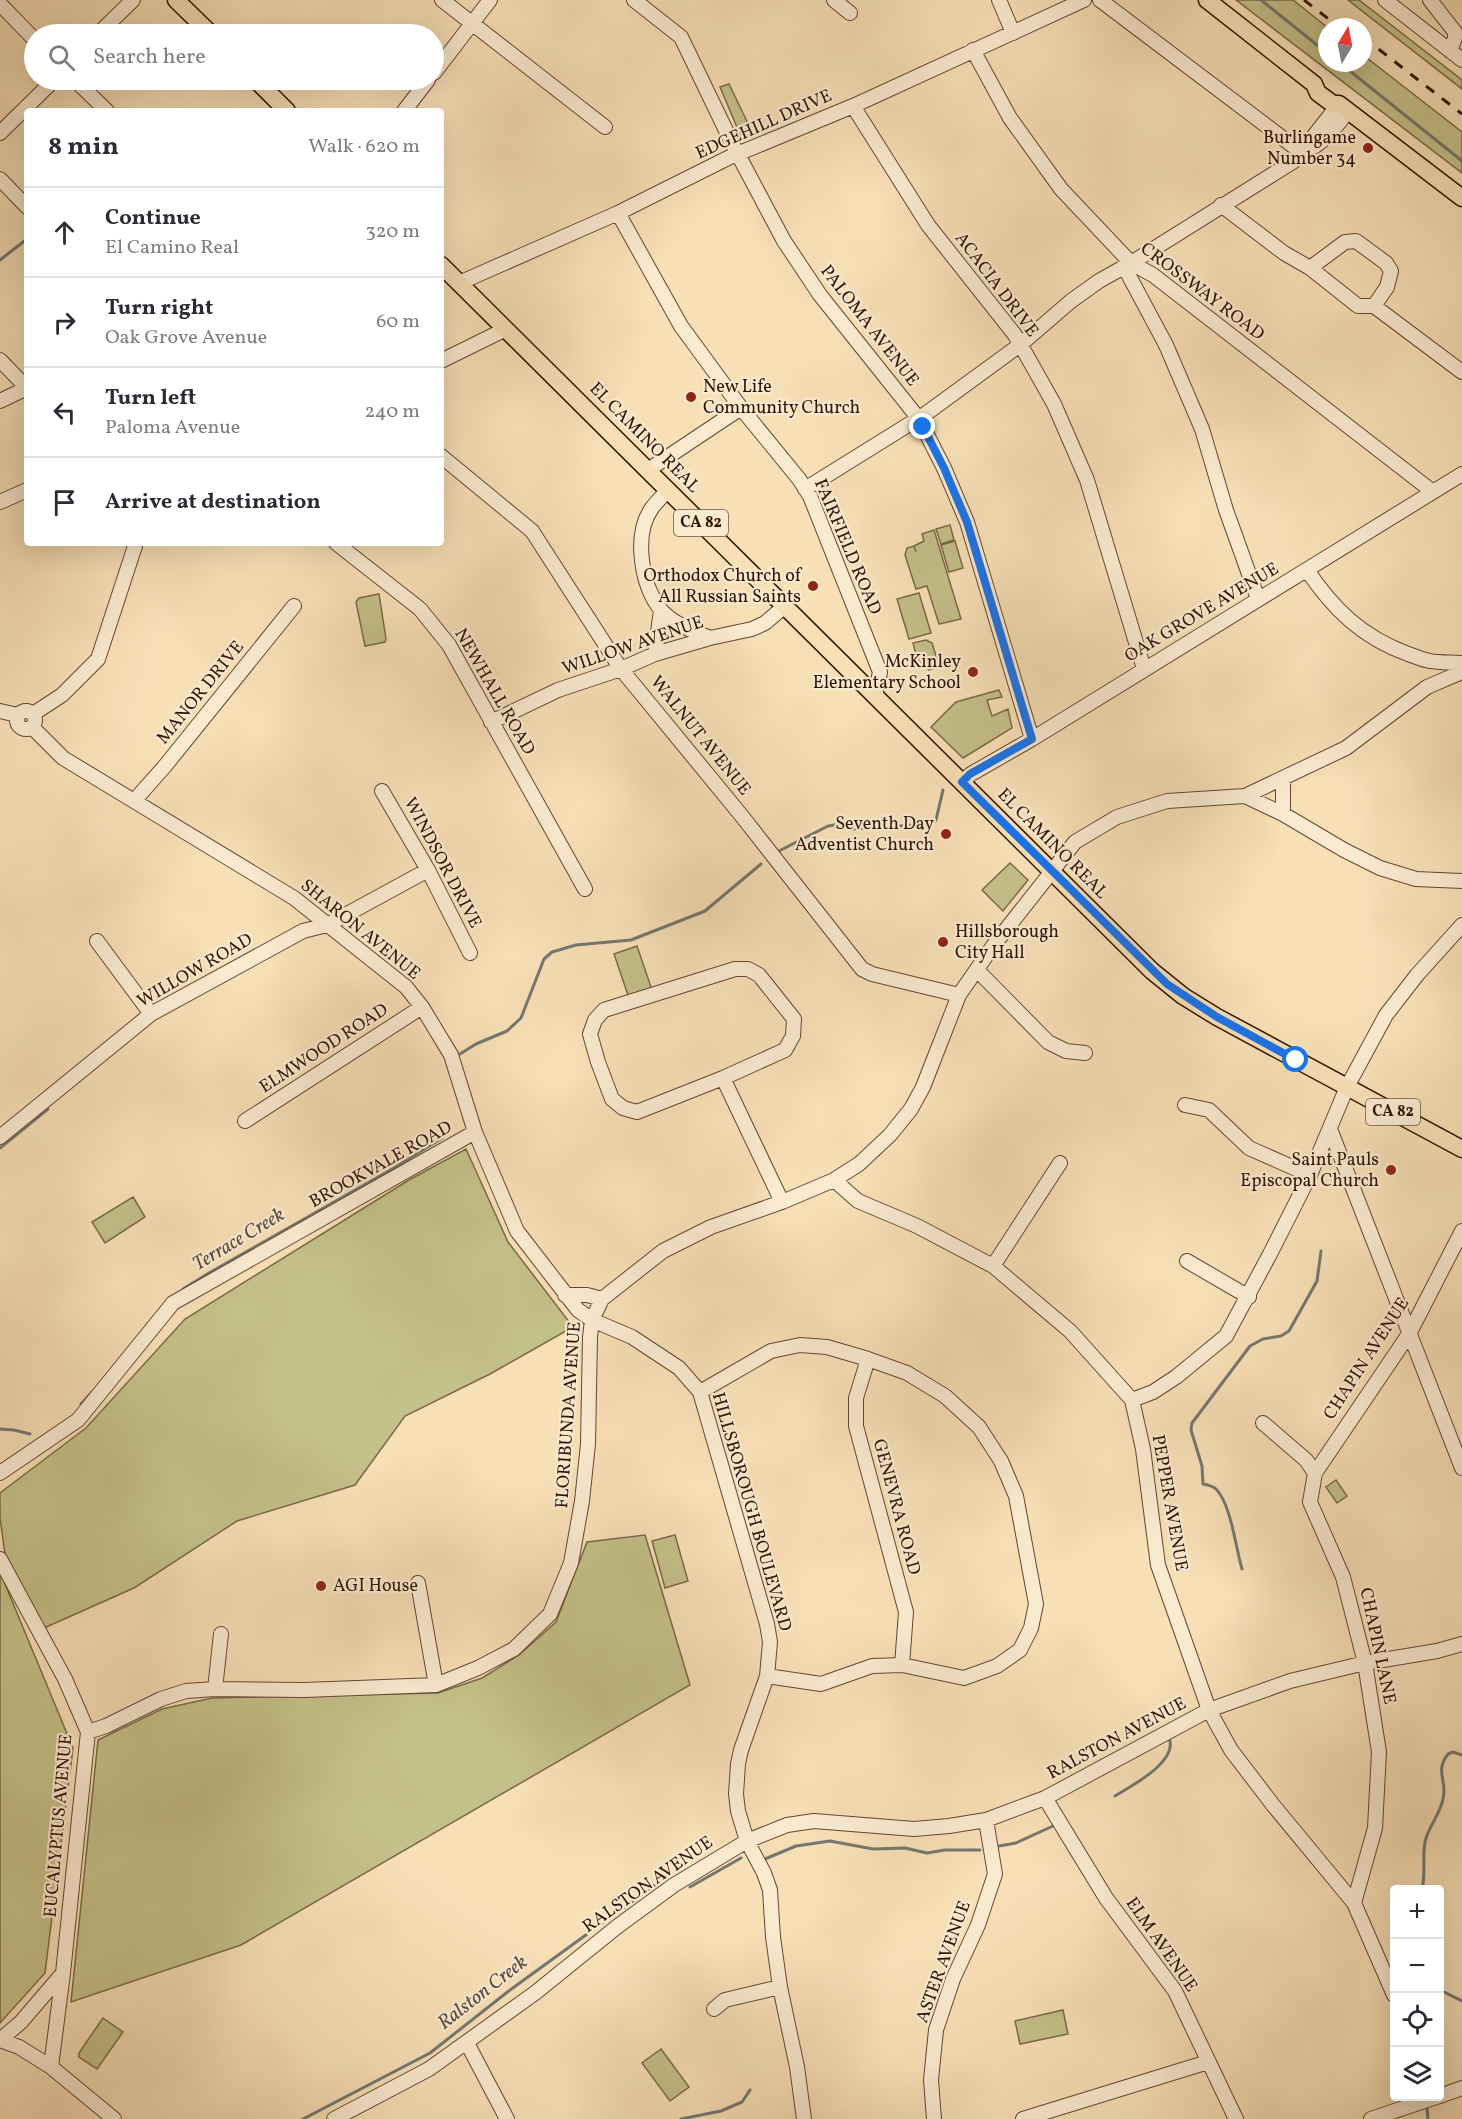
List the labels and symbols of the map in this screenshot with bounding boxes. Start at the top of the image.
north arrow [1318,18,1372,72]
street label: EDGEHILL DRIVE [692,84,836,166]
place label: Burlingame Number 34 [1263,126,1356,172]
marker: Burlingame Number 34 [1361,141,1375,155]
street label: ACACIA DRIVE [948,227,1044,343]
street label: CROSSWAY ROAD [1135,237,1269,347]
street label: PALOMA AVENUE [814,260,925,392]
place label: New Life Community Church [703,375,860,421]
street label: EL CAMINO REAL [583,377,705,499]
marker: New Life Community Church [684,390,698,404]
route end [909,413,935,439]
street label: FAIRFIELD ROAD [807,475,887,619]
road number: CA 82 [674,510,728,536]
street label: OAK GROVE AVENUE [1120,557,1284,669]
place label: Orthodox Church of All Russian Saints [644,564,803,610]
marker: Orthodox Church of All Russian Saints [806,579,820,593]
street label: WILLOW AVENUE [559,610,707,682]
street label: NEWHALL ROAD [448,624,540,760]
street label: MANOR DRIVE [151,636,251,750]
place label: McKinley Elementary School [813,650,961,696]
marker: McKinley Elementary School [966,665,980,679]
street label: WALNUT AVENUE [644,671,756,801]
street label: EL CAMINO REAL [991,783,1113,905]
street label: WINDSOR DRIVE [397,793,487,933]
place label: Seventh Day Adventist Church [795,812,934,858]
marker: Seventh Day Adventist Church [939,827,953,841]
street label: SHARON AVENUE [295,874,426,986]
place label: Hillsborough City Hall [955,920,1059,966]
street label: WILLOW ROAD [133,928,257,1014]
marker: Hillsborough City Hall [936,935,950,949]
street label: ELMWOOD ROAD [255,998,393,1100]
route start [1282,1046,1308,1072]
road number: CA 82 [1366,1099,1420,1125]
street label: BROOKVALE ROAD [305,1115,457,1215]
place label: Saint Pauls Episcopal Church [1240,1148,1379,1194]
marker: Saint Pauls Episcopal Church [1384,1163,1398,1177]
water label: Terrace Creek [188,1202,290,1278]
street label: CHAPIN AVENUE [1318,1293,1416,1425]
street label: FLORIBUNDA AVENUE [550,1321,588,1509]
street label: HILLSBOROUGH BOULEVARD [705,1390,797,1634]
street label: PEPPER AVENUE [1145,1433,1193,1573]
street label: GENEVRA ROAD [866,1436,926,1578]
place label: AGI House [333,1574,418,1599]
marker: AGI House [314,1579,328,1593]
street label: CHAPIN LANE [1352,1585,1402,1707]
street label: RALSTON AVENUE [1043,1692,1191,1786]
street label: EUCALYPTUS AVENUE [39,1733,79,1919]
street label: RALSTON AVENUE [578,1830,718,1939]
street label: ELM AVENUE [1119,1892,1203,1998]
street label: ASTER AVENUE [910,1897,978,2026]
water label: Ralston Creek [432,1949,534,2037]

